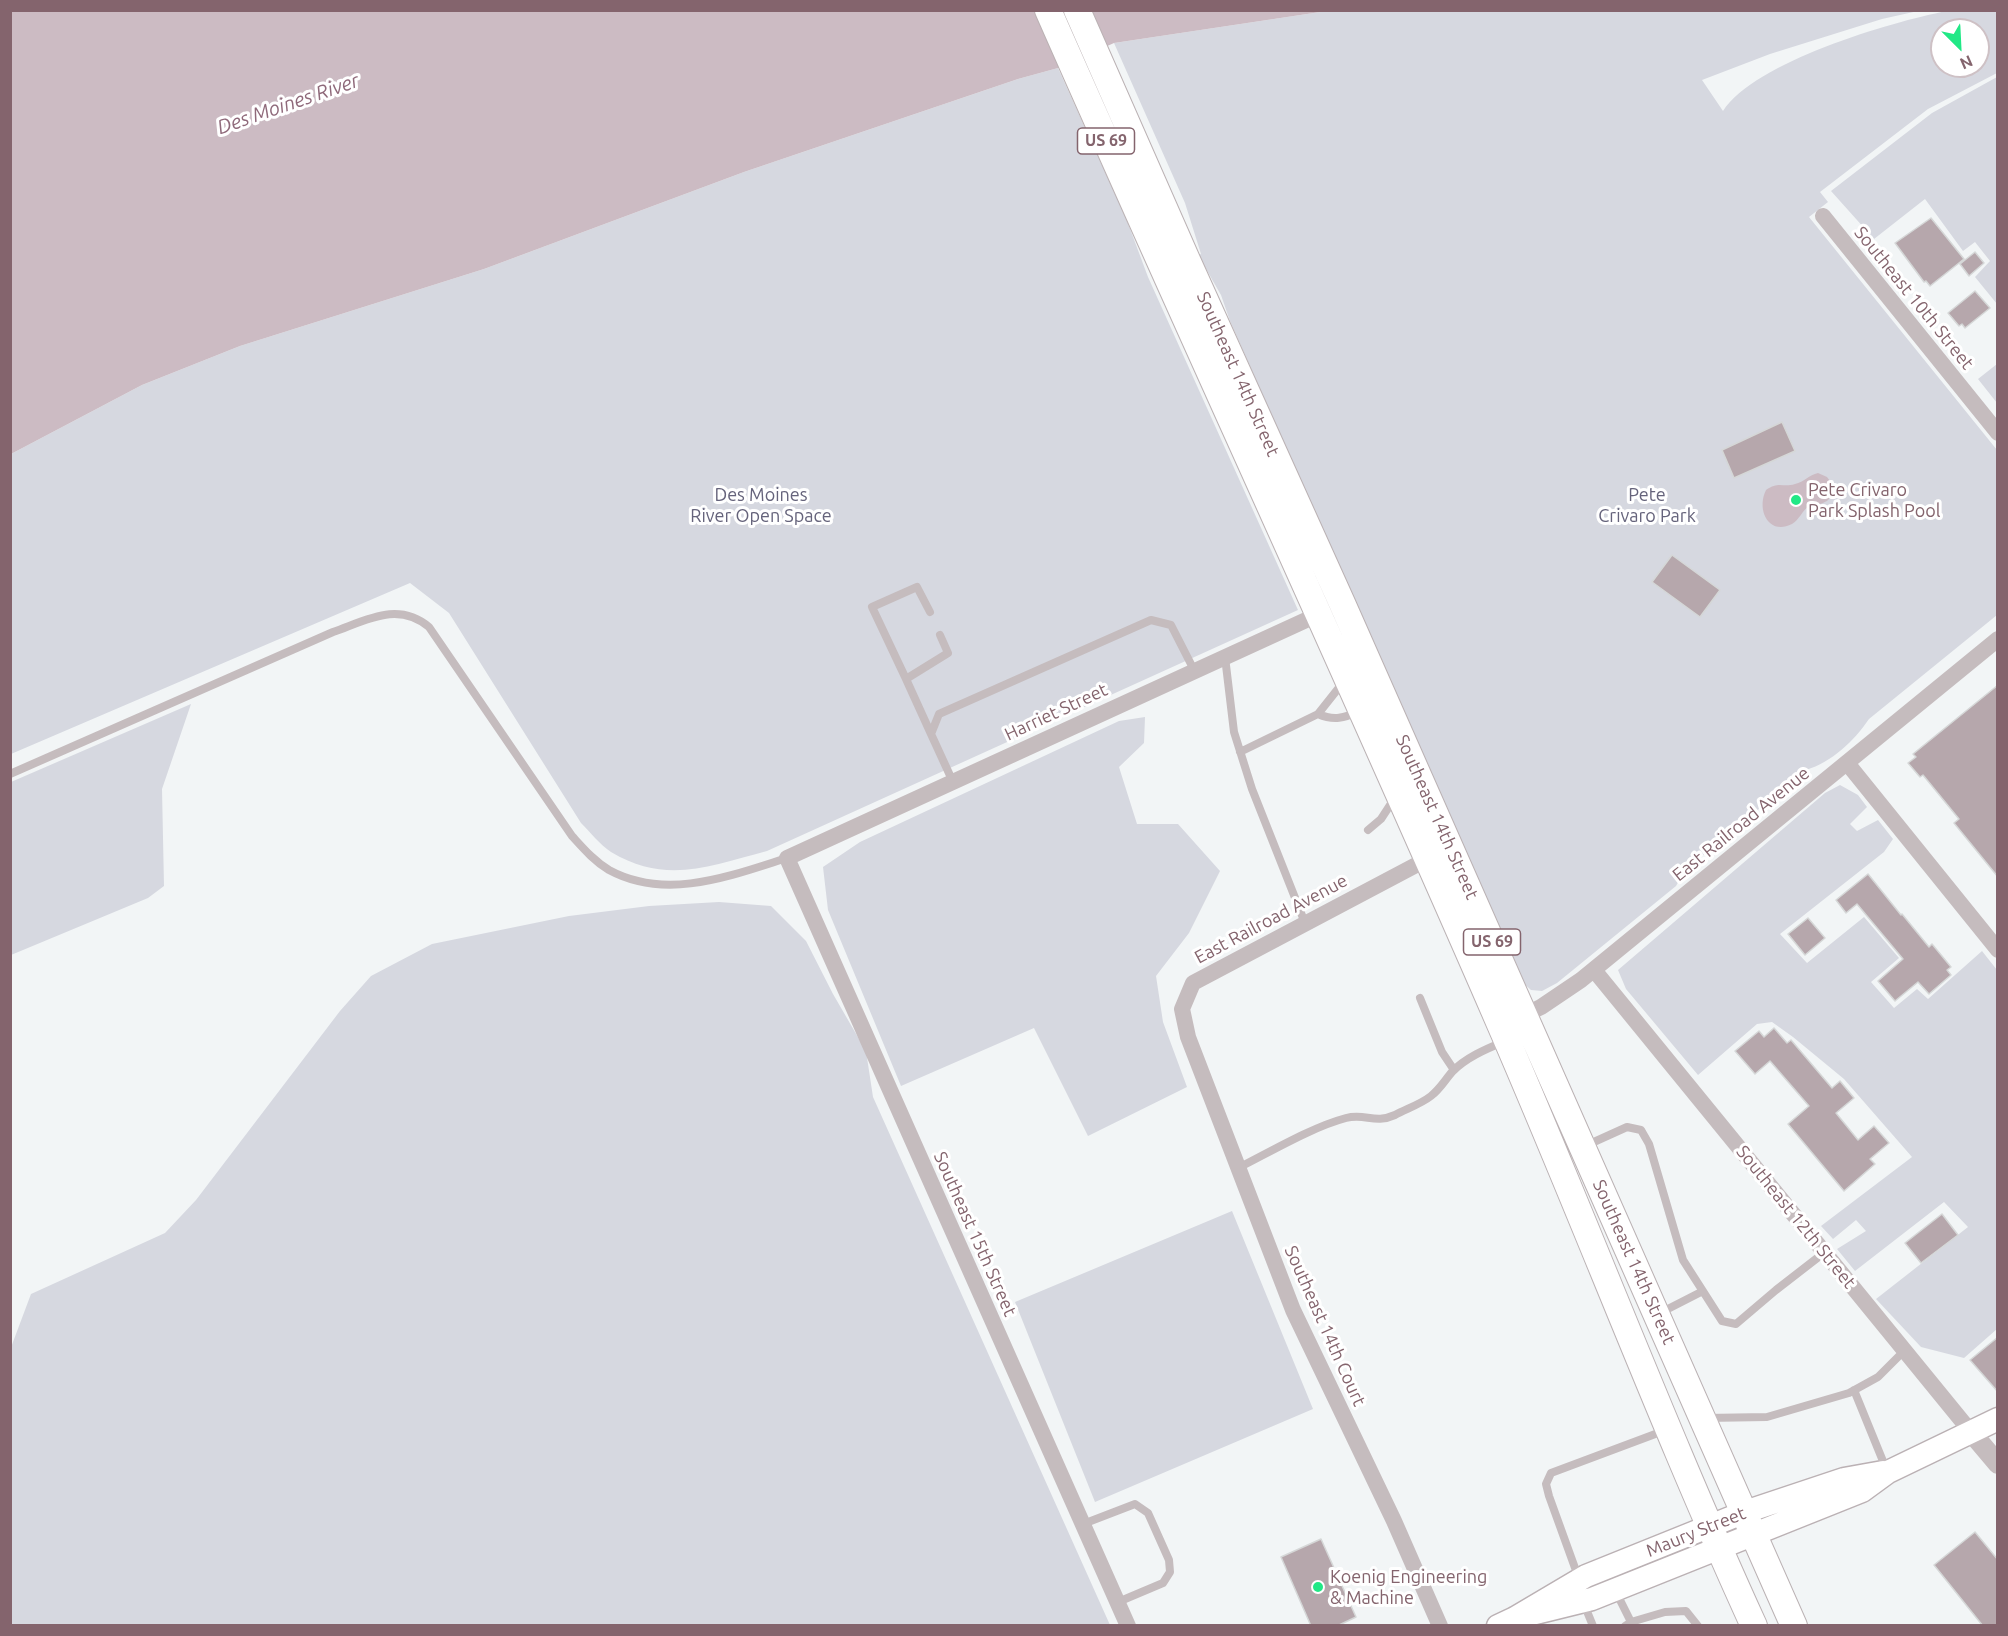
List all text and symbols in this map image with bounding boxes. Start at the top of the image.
north arrow [1930,18,1990,78]
text: N [1957,52,1976,73]
water label: Des Moines River [214,68,362,140]
road number: US 69 [1078,128,1134,154]
street label: Southeast 10th Street [1850,222,1978,374]
street label: Southeast 14th Street [1192,288,1284,460]
place label: Pete Crivaro Park Splash Pool [1808,479,1940,522]
park label: Des Moines River Open Space [690,484,832,526]
park label: Pete Crivaro Park [1598,484,1696,526]
marker: Pete Crivaro Park Splash Pool [1789,493,1803,507]
street label: Harriet Street [1001,679,1111,745]
street label: Southeast 14th Street [1391,731,1483,903]
street label: East Railroad Avenue [1668,762,1814,886]
street label: East Railroad Avenue [1191,870,1351,968]
road number: US 69 [1464,929,1520,955]
street label: Southeast 12th Street [1732,1141,1860,1293]
street label: Southeast 15th Street [929,1148,1021,1320]
street label: Southeast 14th Street [1588,1176,1680,1348]
street label: Southeast 14th Court [1280,1242,1370,1410]
street label: Maury Street [1643,1502,1749,1562]
place label: Koenig Engineering & Machine [1330,1566,1487,1608]
marker: Koenig Engineering & Machine [1311,1580,1325,1594]

